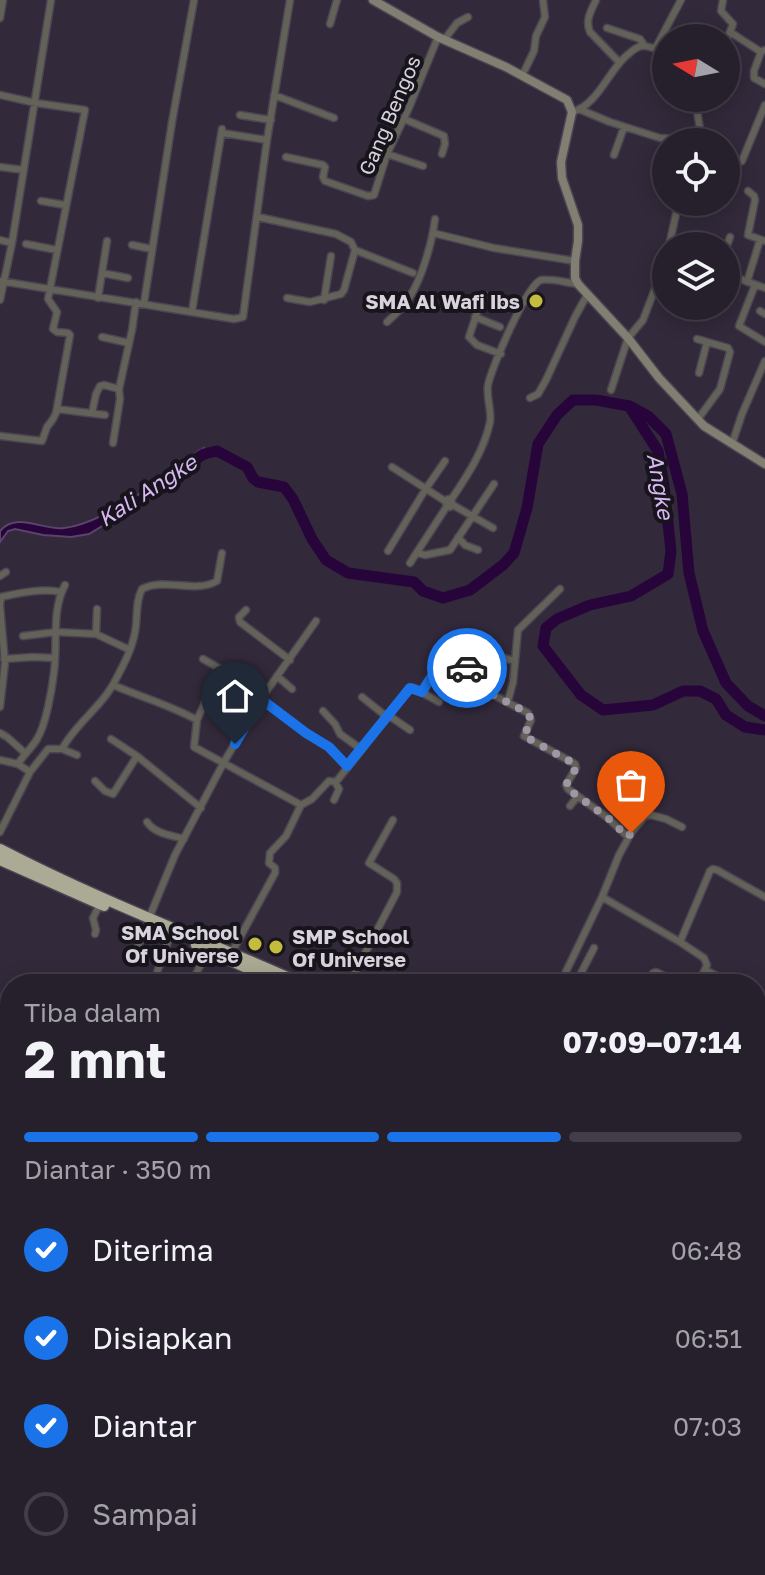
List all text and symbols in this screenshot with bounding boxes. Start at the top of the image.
north arrow [652,24,740,112]
map controls [652,24,740,320]
street label: Gang Bengos [353,52,425,178]
button: locate [652,128,740,216]
button: layers [652,232,740,320]
place label: SMA Al Wafi Ibs [365,289,520,313]
marker: SMA Al Wafi Ibs [527,292,545,310]
water label: Kali Angke [93,447,203,532]
water label: Angke [642,451,680,523]
courier [427,628,507,708]
icon: car [445,646,489,690]
pin [201,662,269,744]
icon: home [213,674,257,718]
pin [597,751,665,833]
icon: bag [609,763,653,807]
place label: SMA School Of Universe [121,920,239,967]
place label: SMP School Of Universe [292,924,410,971]
marker: SMA School Of Universe [246,935,264,953]
marker: SMP School Of Universe [267,938,285,956]
text: Tiba dalam [24,997,161,1028]
text: 07:09–07:14 [562,1024,742,1060]
text: 2 mnt [24,1027,166,1089]
text: Diantar · 350 m [24,1154,212,1185]
icon: check [24,1228,68,1272]
text: Diterima [92,1232,214,1268]
text: 06:48 [671,1235,742,1266]
icon: check [24,1316,68,1360]
text: Disiapkan [92,1320,232,1356]
text: 06:51 [675,1323,742,1354]
icon: check [24,1404,68,1448]
text: Diantar [92,1408,197,1444]
text: 07:03 [673,1411,742,1442]
text: Sampai [92,1496,198,1532]

